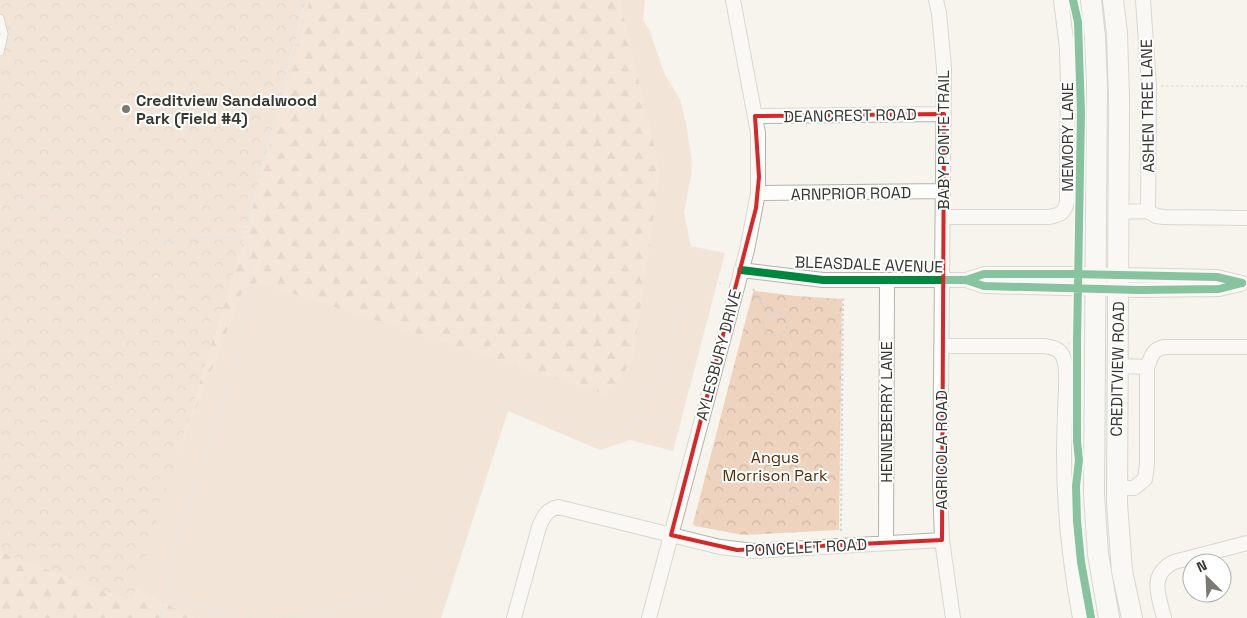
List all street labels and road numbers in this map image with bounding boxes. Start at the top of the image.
street label: ASHEN TREE LANE [1136,39,1159,173]
street label: BABY PONTE TRAIL [933,70,954,210]
street label: MEMORY LANE [1057,82,1078,192]
street label: DEANCREST ROAD [783,104,917,127]
street label: ARNPRIOR ROAD [790,182,912,205]
street label: BLEASDALE AVENUE [794,251,944,278]
street label: AYLESBURY DRIVE [691,287,746,423]
street label: CREDITVIEW ROAD [1106,301,1129,437]
street label: HENNEBERRY LANE [876,341,897,483]
street label: AGRICOLA ROAD [931,390,952,510]
street label: PONCELET ROAD [744,534,868,561]

